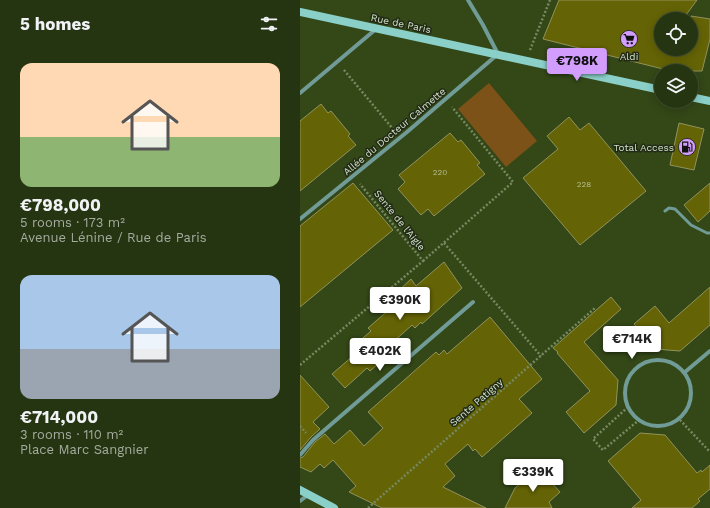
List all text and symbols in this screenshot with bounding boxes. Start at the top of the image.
street label: Rue de Paris [370,12,432,35]
map controls [654,12,698,108]
button: locate [654,12,698,56]
icon: filters [258,13,280,35]
text: 5 homes [20,14,90,34]
supermarket icon: Aldi [619,29,639,49]
pin: €798K [549,48,605,82]
place label: Aldi [620,51,638,62]
text: €798K [556,53,598,68]
button: layers [654,64,698,108]
street label: Allée du Docteur Calmette [341,85,448,177]
icon: home [114,89,186,161]
fuel station icon: Total Access [677,137,697,157]
place label: Total Access [614,142,674,153]
house number: 220 [433,168,447,177]
house number: 228 [577,180,591,189]
street label: Sente de l'Aigle [372,188,428,253]
text: €798,000 [20,195,101,215]
text: 5 rooms · 173 m² [20,215,125,230]
text: Avenue Lénine / Rue de Paris [20,230,207,245]
pin: €390K [372,287,428,321]
text: €390K [379,292,421,307]
icon: home [114,301,186,373]
pin: €714K [604,326,660,360]
text: €714K [612,331,652,346]
pin: €402K [352,338,408,372]
text: €402K [359,343,401,358]
street label: Sente Patigny [448,376,506,428]
text: €714,000 [20,407,98,427]
text: 3 rooms · 110 m² [20,427,123,442]
text: Place Marc Sangnier [20,442,149,457]
pin: €339K [505,459,561,493]
text: €339K [512,464,554,479]

